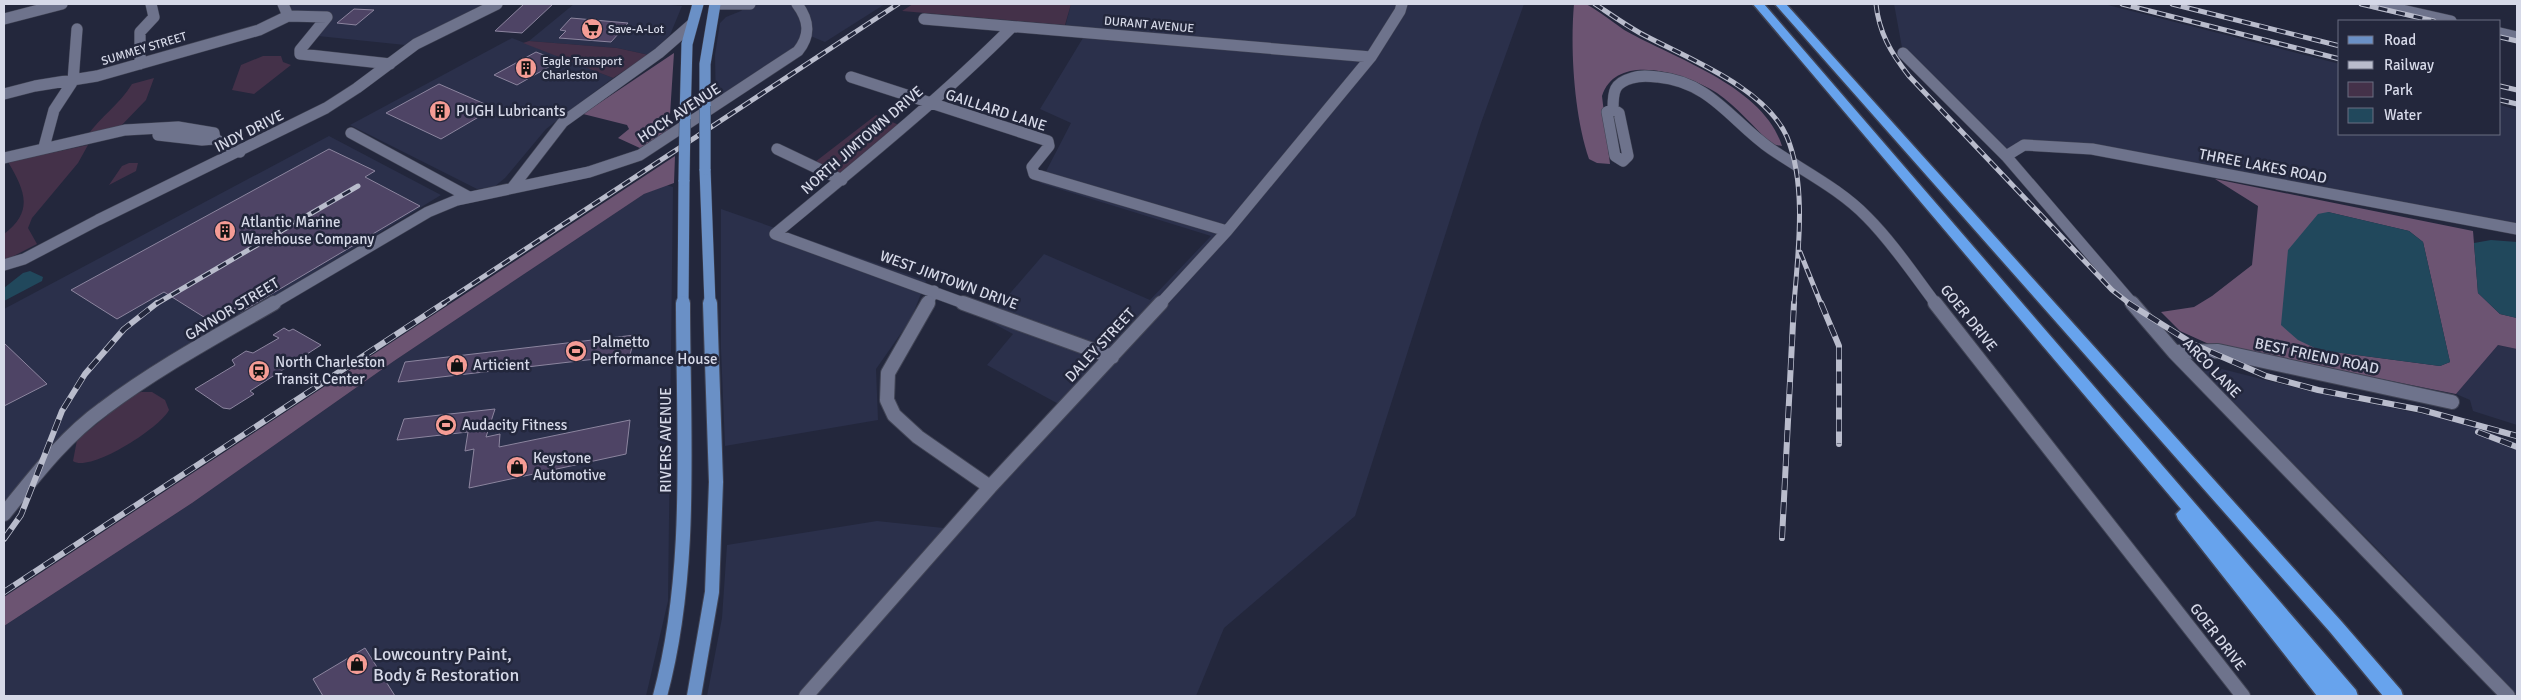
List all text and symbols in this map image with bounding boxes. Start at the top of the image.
street label: DURANT AVENUE [1103,14,1195,36]
supermarket icon: Save-A-Lot [580,17,604,41]
legend [2338,20,2501,135]
place label: Save-A-Lot [608,22,664,37]
street label: SUMMEY STREET [100,29,189,69]
text: Road [2384,31,2416,49]
place label: Eagle Transport Charleston [542,54,622,83]
building icon: Eagle Transport Charleston [514,56,538,80]
text: Railway [2384,56,2434,74]
street label: HOCK AVENUE [634,79,724,147]
text: Park [2384,81,2413,99]
street label: NORTH JIMTOWN DRIVE [797,82,927,198]
street label: GAILLARD LANE [943,85,1049,135]
building icon: PUGH Lubricants [428,99,452,123]
place label: PUGH Lubricants [456,102,566,120]
street label: INDY DRIVE [211,106,287,156]
text: Water [2384,106,2422,124]
street label: THREE LAKES ROAD [2197,145,2329,187]
place label: Atlantic Marine Warehouse Company [241,213,374,248]
building icon: Atlantic Marine Warehouse Company [213,219,237,243]
street label: WEST JIMTOWN DRIVE [877,247,1021,313]
street label: GAYNOR STREET [182,274,283,344]
street label: GOER DRIVE [1937,281,2001,355]
street label: DALEY STREET [1061,304,1139,386]
place label: Palmetto Performance House [592,333,718,368]
street label: BEST FRIEND ROAD [2253,334,2381,378]
street label: ARCO LANE [2179,335,2245,401]
sports icon: Palmetto Performance House [564,339,588,363]
place label: North Charleston Transit Center [275,353,385,388]
shop icon: Articient [445,353,469,377]
place label: Articient [473,356,530,374]
station icon: North Charleston Transit Center [247,359,271,383]
street label: RIVERS AVENUE [657,387,675,493]
sports icon: Audacity Fitness [434,413,458,437]
place label: Audacity Fitness [462,416,568,434]
place label: Keystone Automotive [533,449,606,484]
shop icon: Keystone Automotive [505,455,529,479]
street label: GOER DRIVE [2186,600,2250,674]
place label: Lowcountry Paint, Body & Restoration [373,643,519,686]
shop icon: Lowcountry Paint, Body & Restoration [345,652,369,676]

